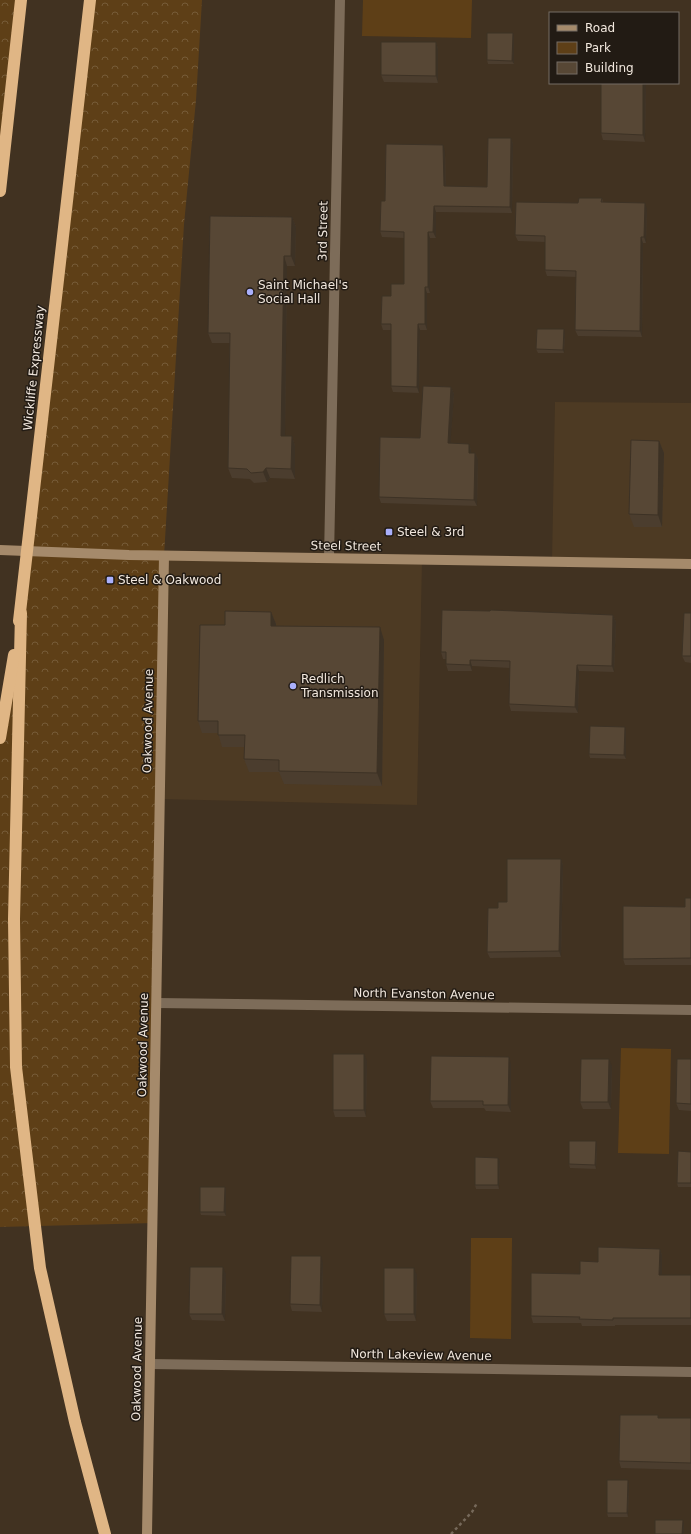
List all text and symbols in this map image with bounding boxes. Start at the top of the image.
legend [549,12,679,84]
text: Road [585,21,615,35]
text: Park [585,41,611,55]
text: Building [585,61,634,75]
street label: 3rd Street [315,200,331,261]
place label: Saint Michael's Social Hall [258,278,348,306]
marker: Saint Michael's Social Hall [245,287,255,297]
street label: Wickliffe Expressway [20,305,48,431]
place label: Steel & 3rd [397,525,464,539]
marker: Steel & 3rd [384,527,394,537]
street label: Steel Street [311,538,382,554]
place label: Steel & Oakwood [118,573,221,587]
marker: Steel & Oakwood [105,575,115,585]
street label: Oakwood Avenue [140,669,156,773]
place label: Redlich Transmission [300,672,379,700]
marker: Redlich Transmission [288,681,298,691]
street label: North Evanston Avenue [353,986,495,1002]
street label: Oakwood Avenue [135,993,151,1097]
street label: Oakwood Avenue [129,1317,145,1421]
street label: North Lakeview Avenue [350,1347,492,1363]

